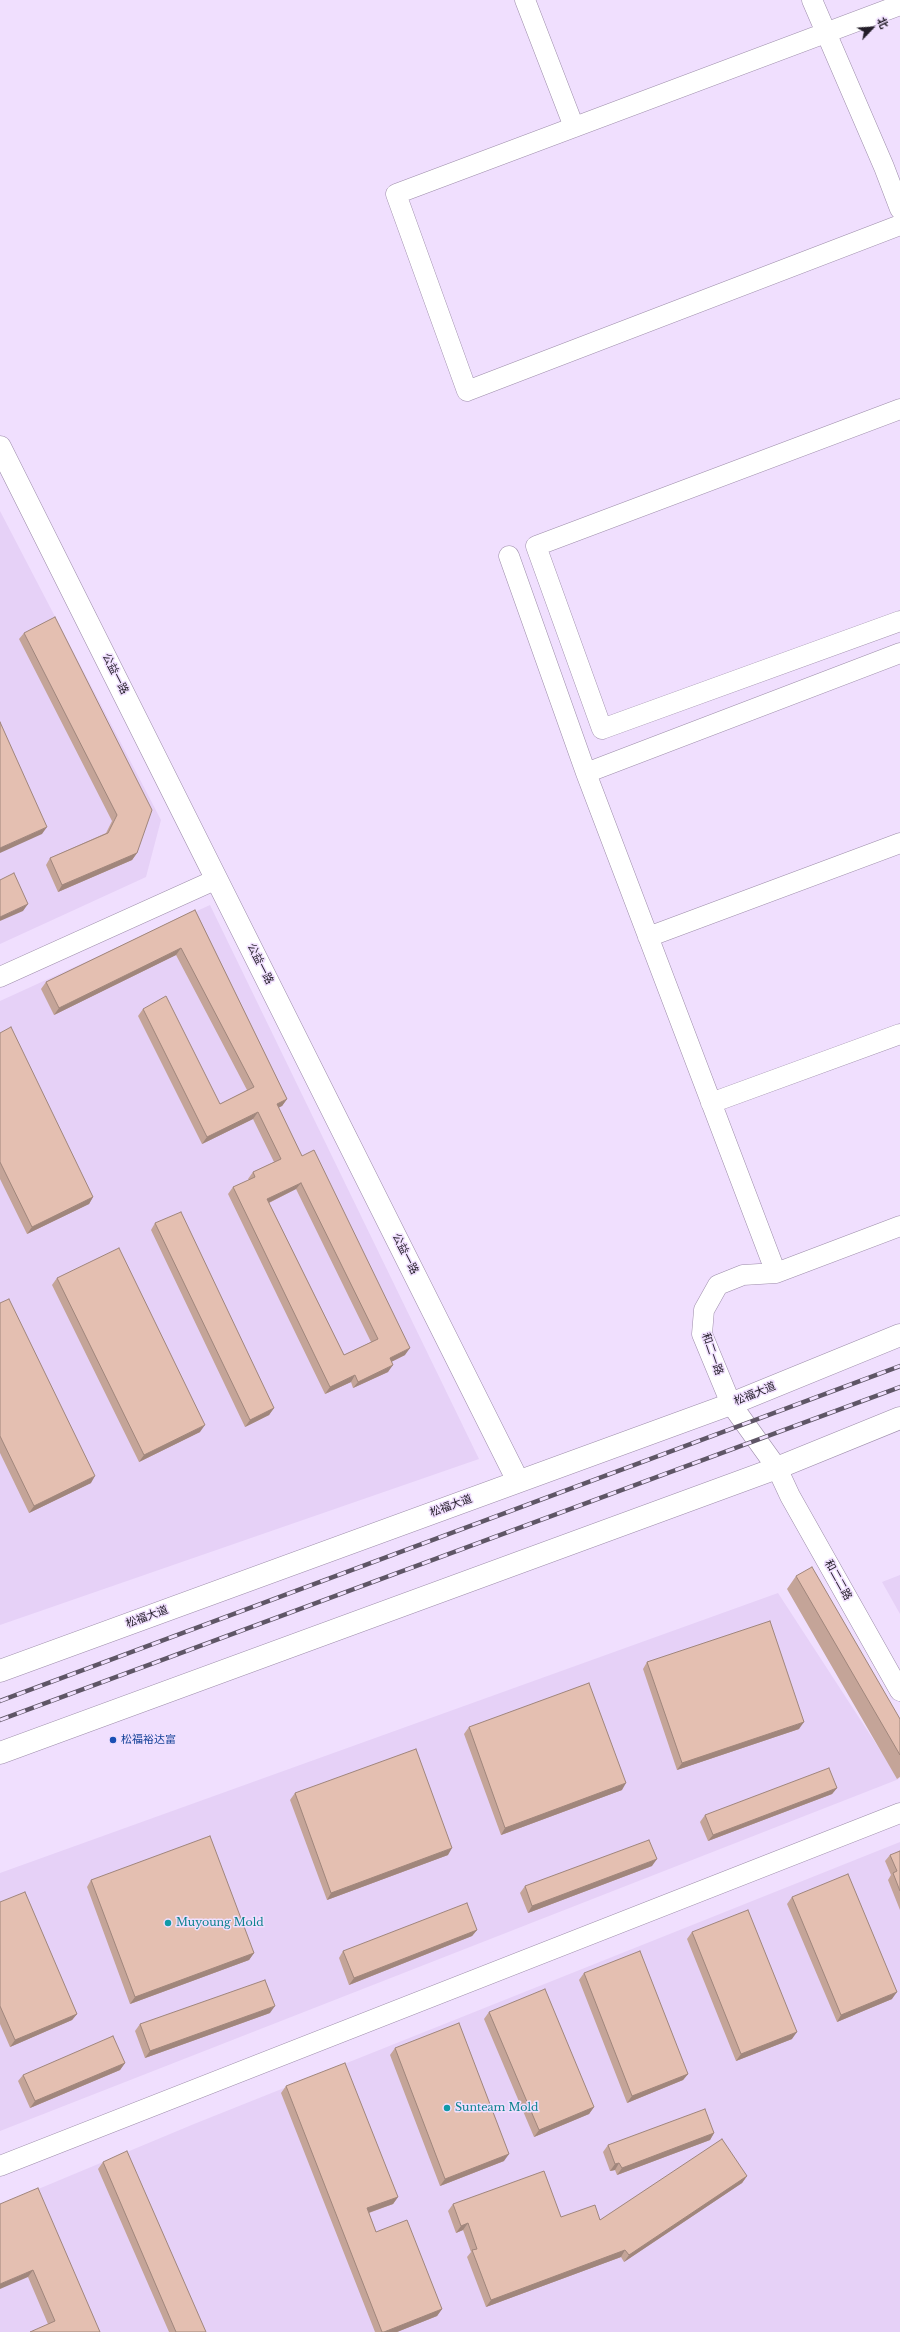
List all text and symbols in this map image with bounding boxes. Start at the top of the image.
north arrow [852,8,892,48]
text: 北 [874,15,892,31]
street label: 公益一路 [99,651,131,697]
street label: 公益一路 [244,941,276,987]
street label: 公益一路 [389,1231,421,1277]
street label: 和二一路 [699,1331,725,1377]
street label: 松福大道 [732,1380,778,1408]
street label: 松福大道 [428,1492,474,1520]
street label: 和二二路 [822,1558,854,1602]
street label: 松福大道 [124,1603,170,1631]
place label: 松福裕达富 [121,1733,176,1747]
marker: 松福裕达富 [108,1735,118,1745]
place label: Muyoung Mold [176,1916,264,1930]
marker: Muyoung Mold [163,1918,173,1928]
place label: Sunteam Mold [455,2101,538,2115]
marker: Sunteam Mold [442,2103,452,2113]

